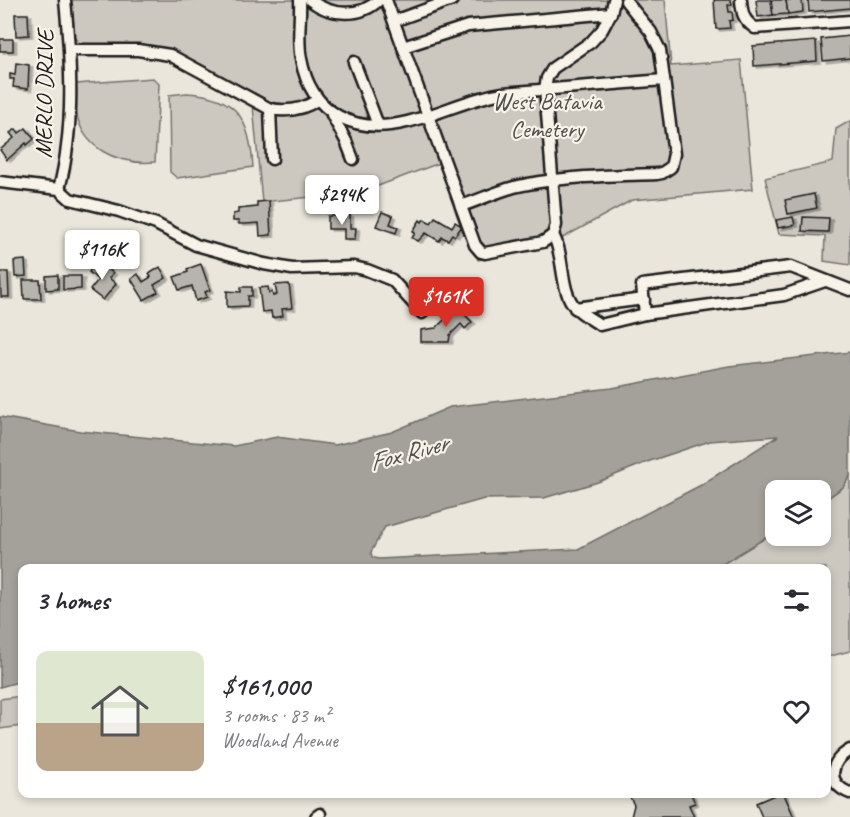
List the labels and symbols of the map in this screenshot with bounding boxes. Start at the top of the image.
street label: MERLO DRIVE [28,26,60,158]
park label: West Batavia Cemetery [492,86,603,144]
pin: $294K [300,175,384,226]
pin: $116K [60,230,144,281]
pin: $161K [404,277,488,328]
water label: Fox River [365,425,455,479]

